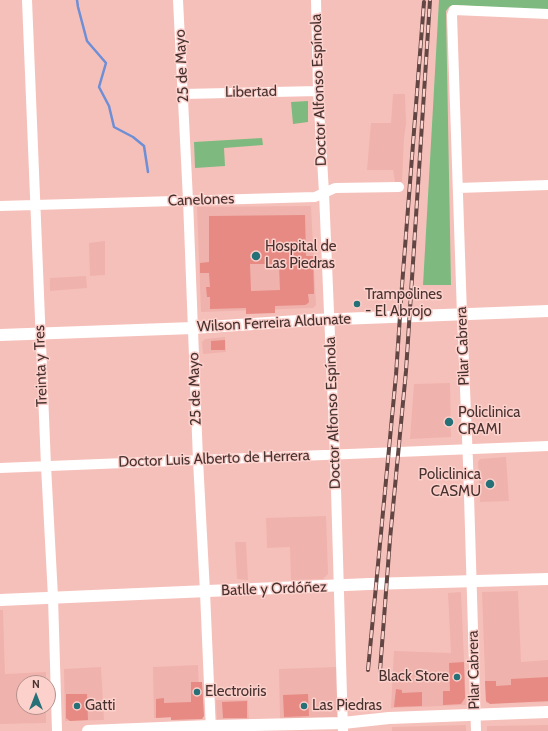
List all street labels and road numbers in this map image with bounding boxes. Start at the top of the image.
street label: Doctor Alfonso Espínola [307,13,331,167]
street label: 25 de Mayo [171,29,193,103]
street label: Libertad [225,83,277,101]
street label: Canelones [167,190,235,210]
street label: Pilar Cabrera [453,306,473,386]
street label: Wilson Ferreira Aldunate [197,310,351,336]
street label: Treinta y Tres [31,325,51,407]
street label: Doctor Alfonso Espínola [321,336,345,490]
street label: 25 de Mayo [185,352,205,426]
street label: Doctor Luis Alberto de Herrera [118,447,310,471]
street label: Batlle y Ordóñez [221,578,327,600]
street label: Pilar Cabrera [464,630,484,710]

